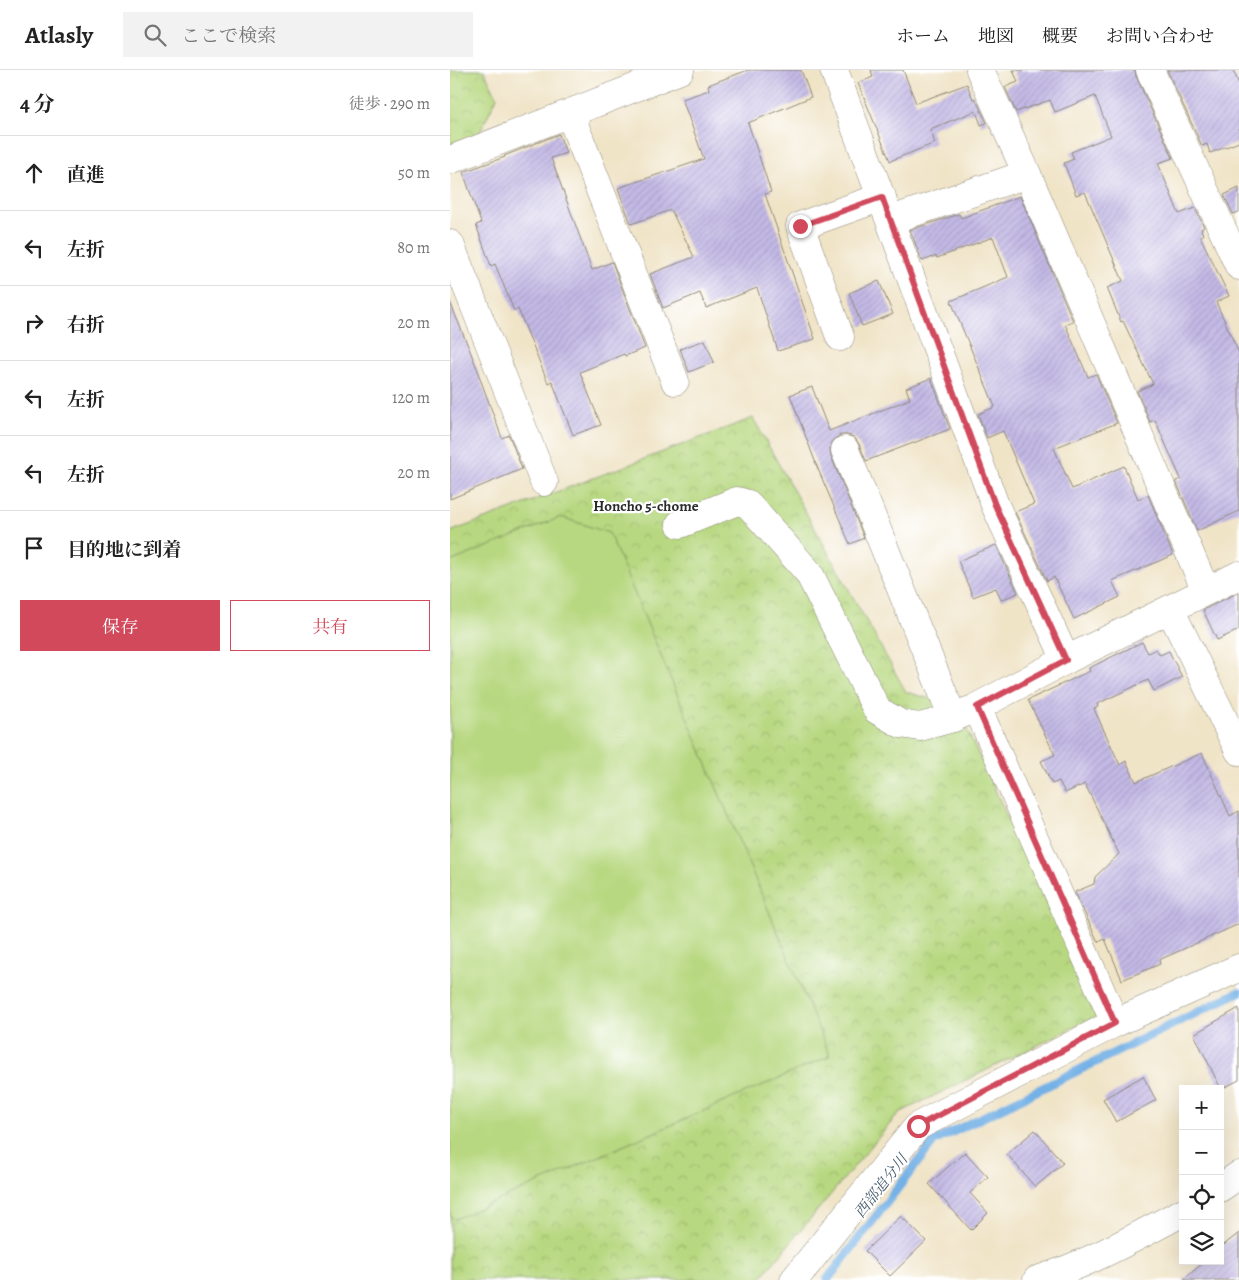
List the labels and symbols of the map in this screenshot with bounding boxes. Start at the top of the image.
route end [789,215,812,238]
district label: Honcho 5-chome [593,496,699,516]
route start [907,1115,930,1138]
water label: 西部追分川 [850,1149,913,1222]

